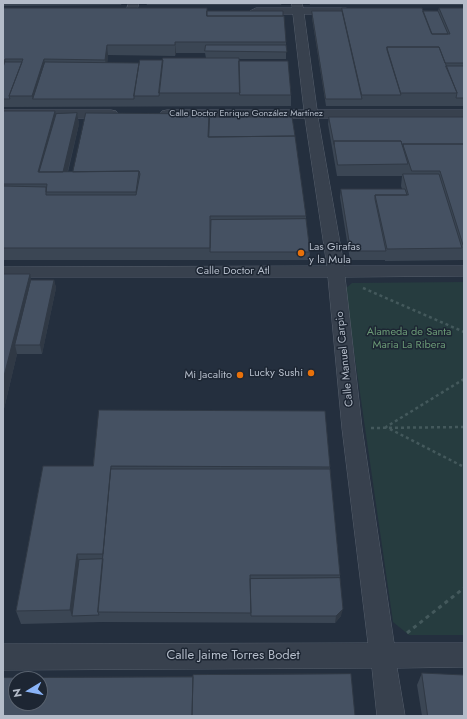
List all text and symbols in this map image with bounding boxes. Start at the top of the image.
street label: Calle Doctor Enrique González Martínez [169,109,323,119]
place label: Las Girafas y la Mula [309,240,360,266]
marker: Las Girafas y la Mula [296,248,306,258]
street label: Calle Doctor Atl [196,264,270,278]
street label: Calle Manuel Carpio [333,311,357,407]
park label: Alameda de Santa Maria La Ribera [367,325,451,351]
place label: Lucky Sushi [249,366,303,380]
place label: Mi Jacalito [184,368,232,382]
marker: Lucky Sushi [306,368,316,378]
marker: Mi Jacalito [235,370,245,380]
street label: Calle Jaime Torres Bodet [166,648,300,664]
north arrow [8,671,48,711]
text: N [9,687,26,699]

